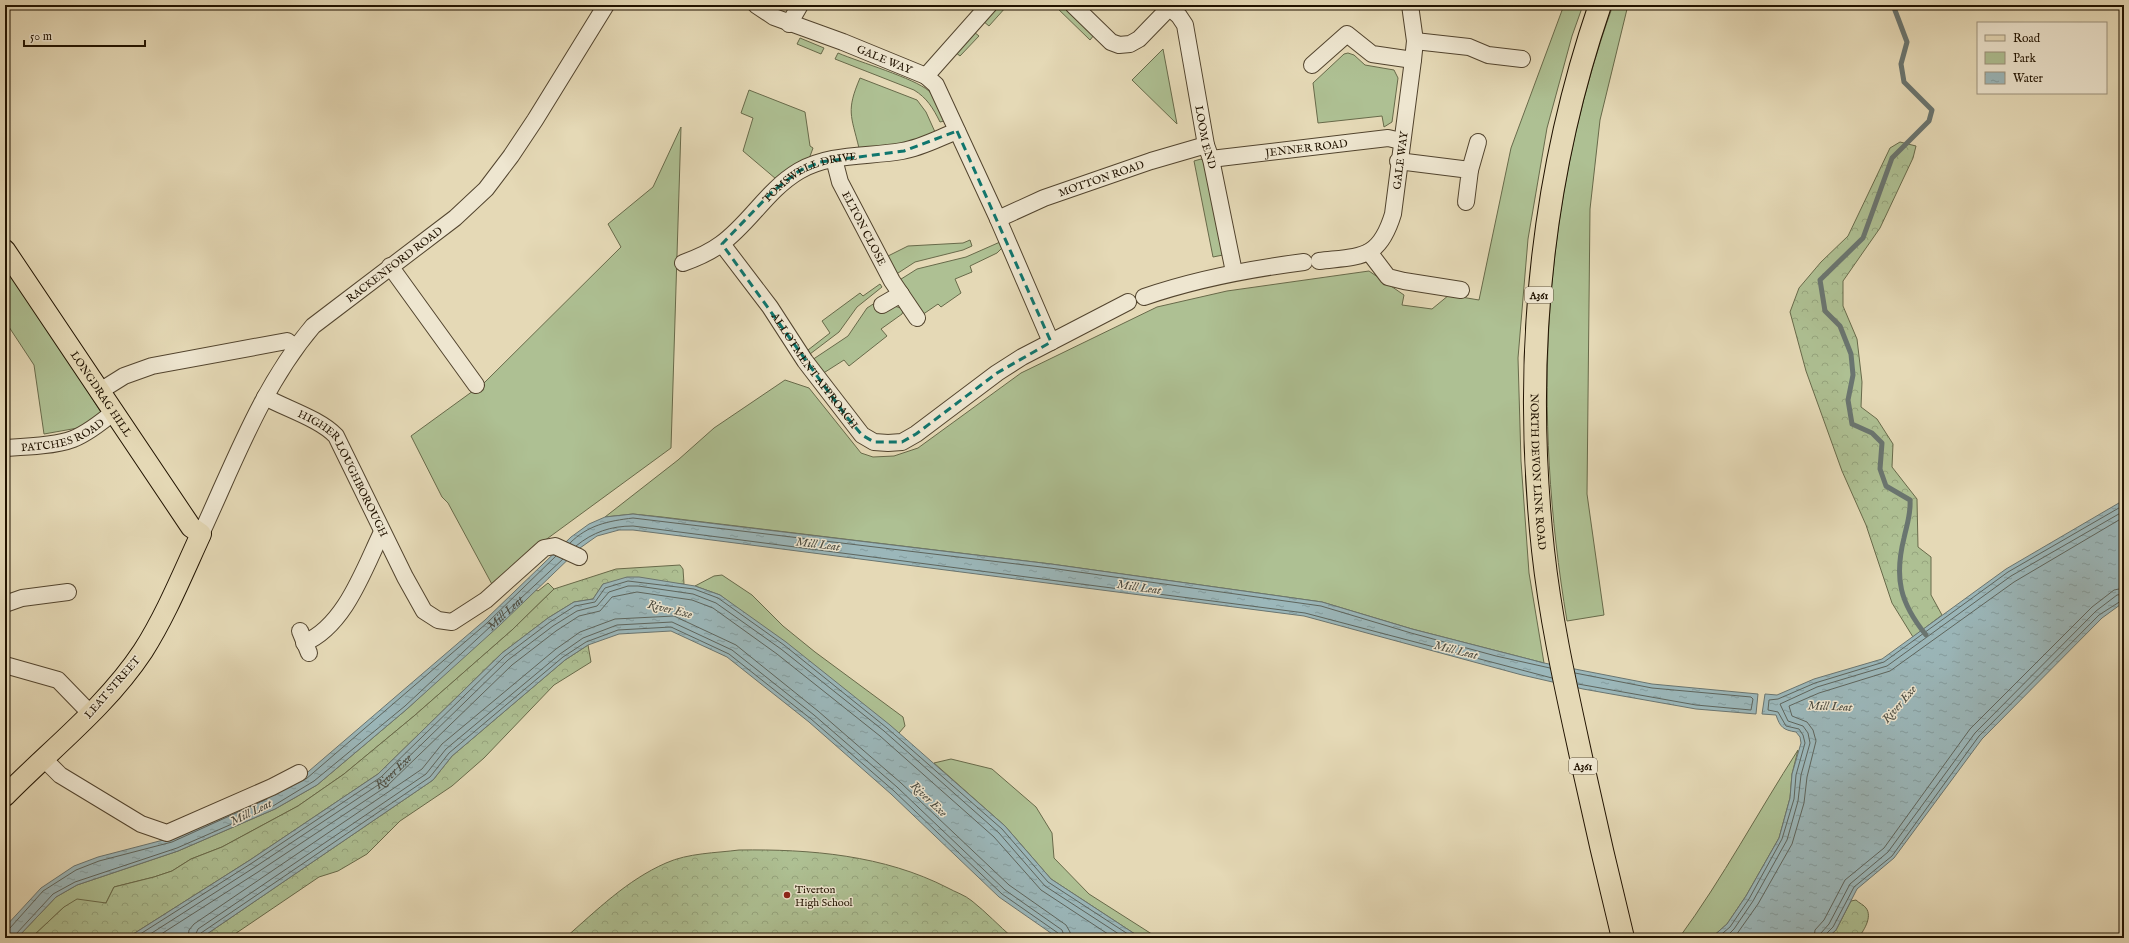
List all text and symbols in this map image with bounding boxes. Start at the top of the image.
scale bar [24,22,145,48]
legend [1977,22,2107,94]
text: 50 m [30,29,52,44]
text: Road [2013,31,2041,46]
street label: GALE WAY [854,42,915,78]
text: Park [2013,51,2036,66]
text: Water [2013,71,2044,86]
street label: LOOM END [1191,105,1219,170]
street label: GALE WAY [1390,130,1412,190]
street label: JENNER ROAD [1262,137,1349,161]
street label: TOMSWELL DRIVE [760,150,858,206]
street label: MOTTON ROAD [1057,158,1146,200]
street label: ELTON CLOSE [838,189,889,269]
street label: RACKENFORD ROAD [344,224,446,306]
road number: A361 [1525,287,1553,303]
street label: ALLOTMENT APPROACH [767,309,861,432]
street label: LONGDRAG HILL [67,349,134,440]
street label: NORTH DEVON LINK ROAD [1527,394,1549,551]
street label: HIGHER LOUGHBOROUGH [295,407,391,540]
street label: PATCHES ROAD [21,416,108,455]
water label: Mill Leat [795,534,842,555]
water label: Mill Leat [1116,577,1163,598]
water label: Mill Leat [484,592,528,634]
water label: River Exe [646,597,694,622]
water label: Mill Leat [1432,638,1480,663]
street label: LEAT STREET [82,654,144,722]
water label: River Exe [1879,682,1920,726]
water label: Mill Leat [1807,698,1854,715]
water label: River Exe [372,751,415,793]
road number: A361 [1569,758,1597,774]
water label: River Exe [907,778,950,820]
water label: Mill Leat [228,795,276,829]
place label: Tiverton High School [795,883,853,910]
marker: Tiverton High School [782,890,792,900]

